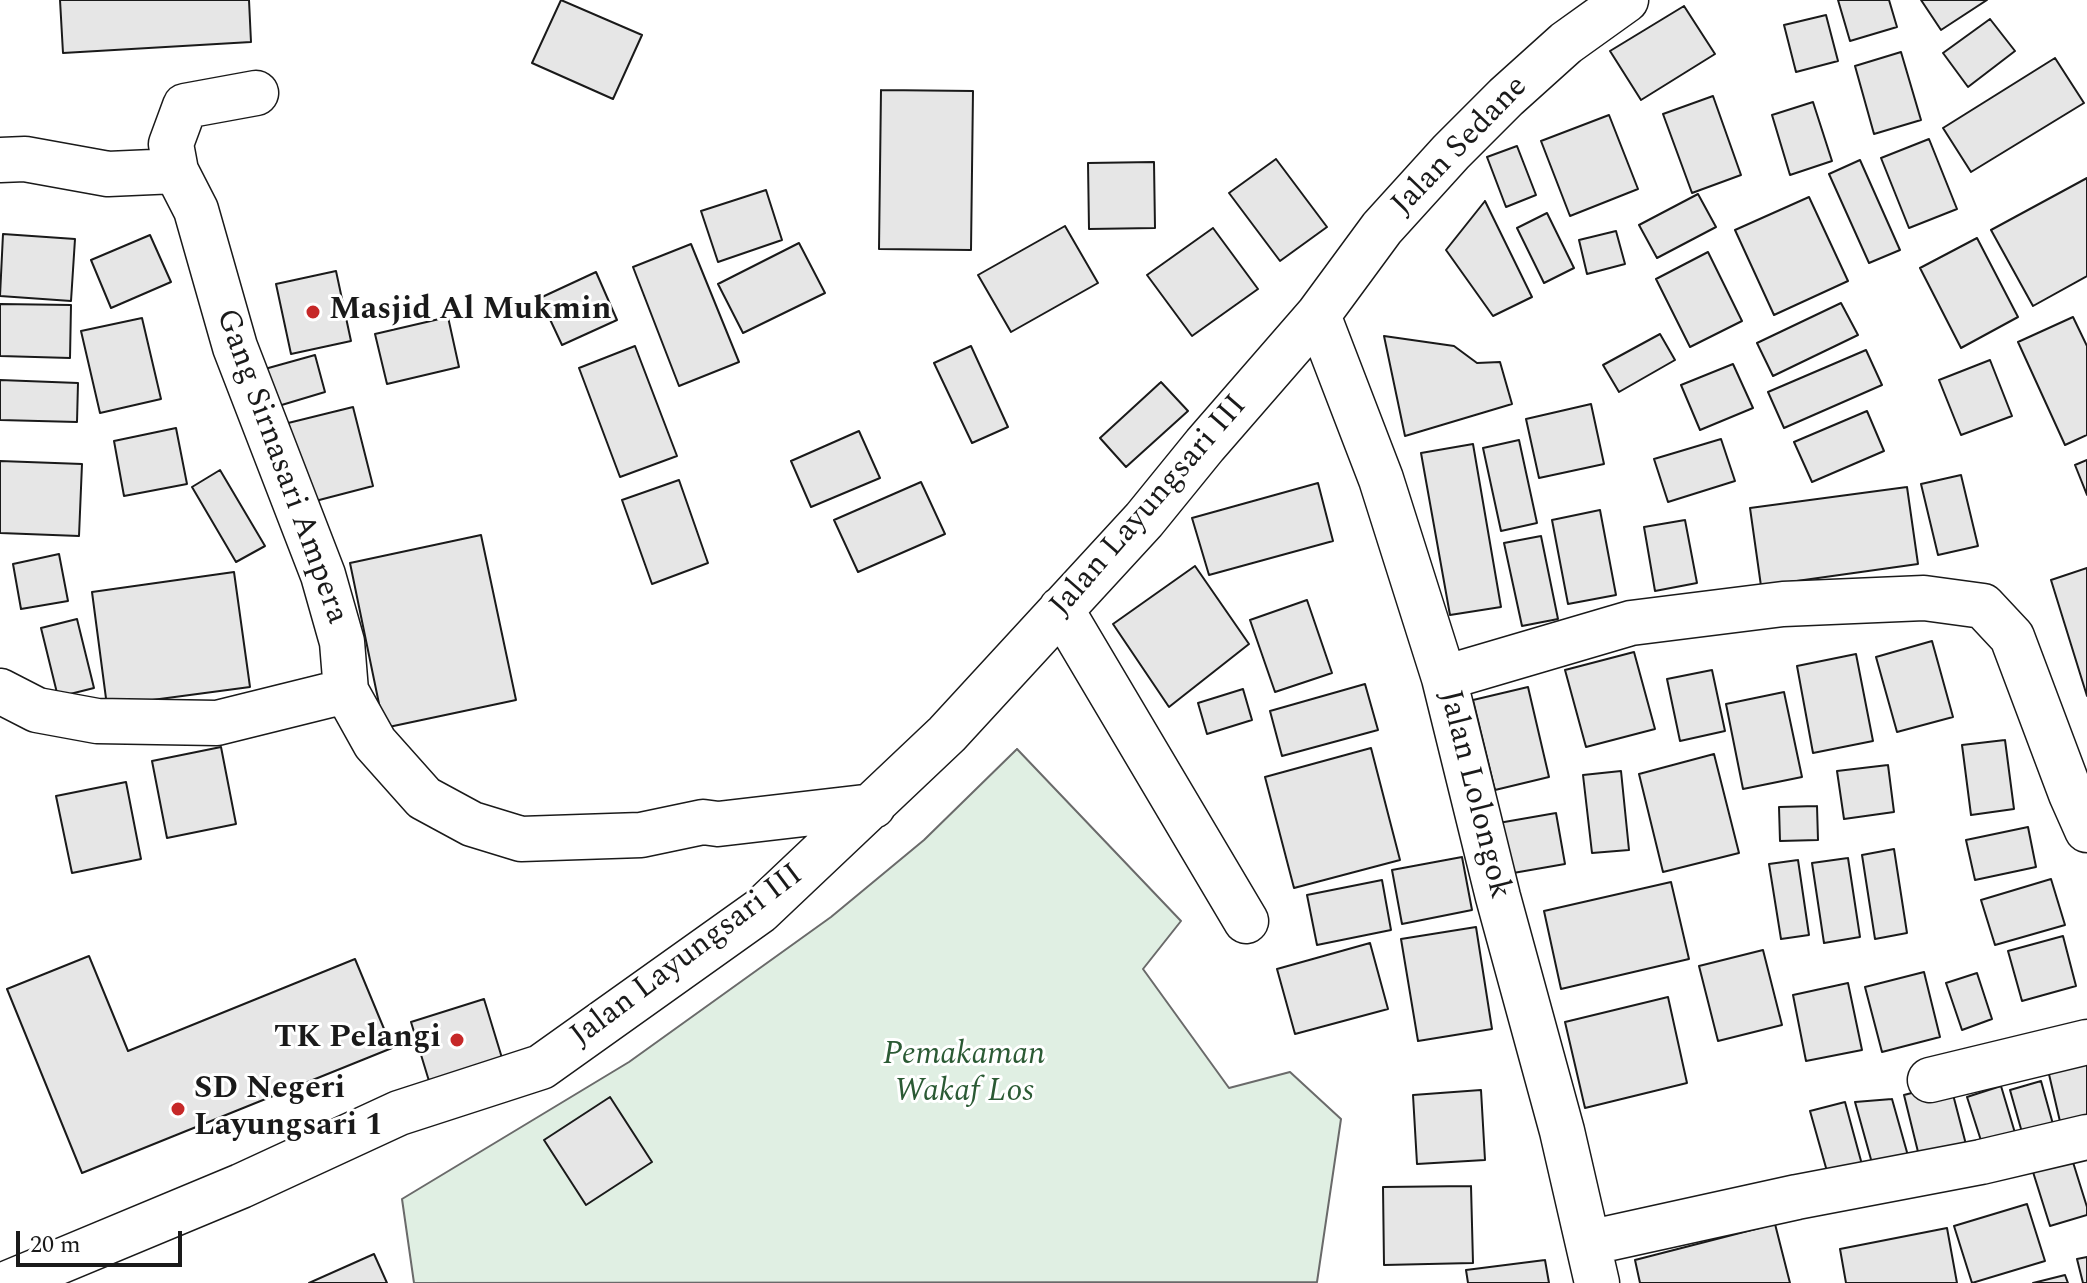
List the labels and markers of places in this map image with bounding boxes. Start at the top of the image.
place label: Masjid Al Mukmin [329,293,611,331]
marker: Masjid Al Mukmin [304,303,322,321]
place label: TK Pelangi [274,1021,441,1059]
marker: TK Pelangi [448,1031,466,1049]
place label: SD Negeri Layungsari 1 [194,1072,383,1147]
marker: SD Negeri Layungsari 1 [169,1100,187,1118]

